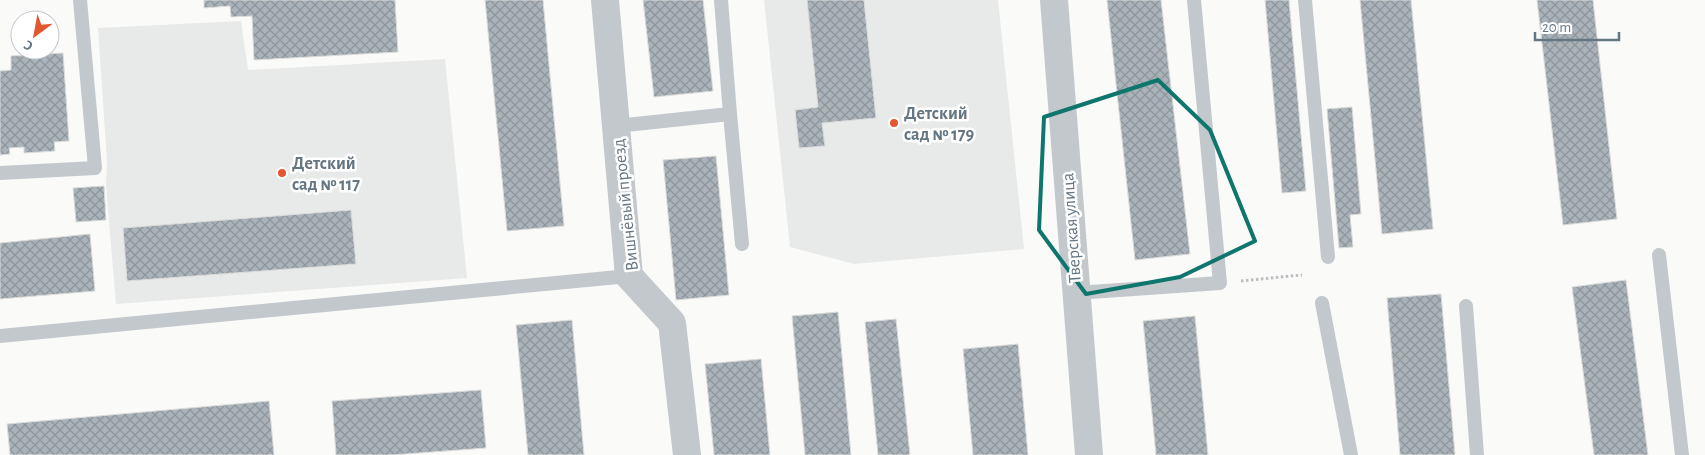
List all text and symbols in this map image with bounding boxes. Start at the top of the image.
north arrow [10,10,60,60]
scale bar [1535,10,1619,42]
text: 20 m [1542,20,1571,35]
text: С [21,37,36,53]
place label: Детский сад № 179 [904,105,975,144]
marker: Детский сад № 179 [888,117,900,129]
street label: Вишнёвый проезд [610,138,642,272]
place label: Детский сад № 117 [292,155,360,194]
marker: Детский сад № 117 [276,167,288,179]
street label: Тверская улица [1059,172,1085,284]

